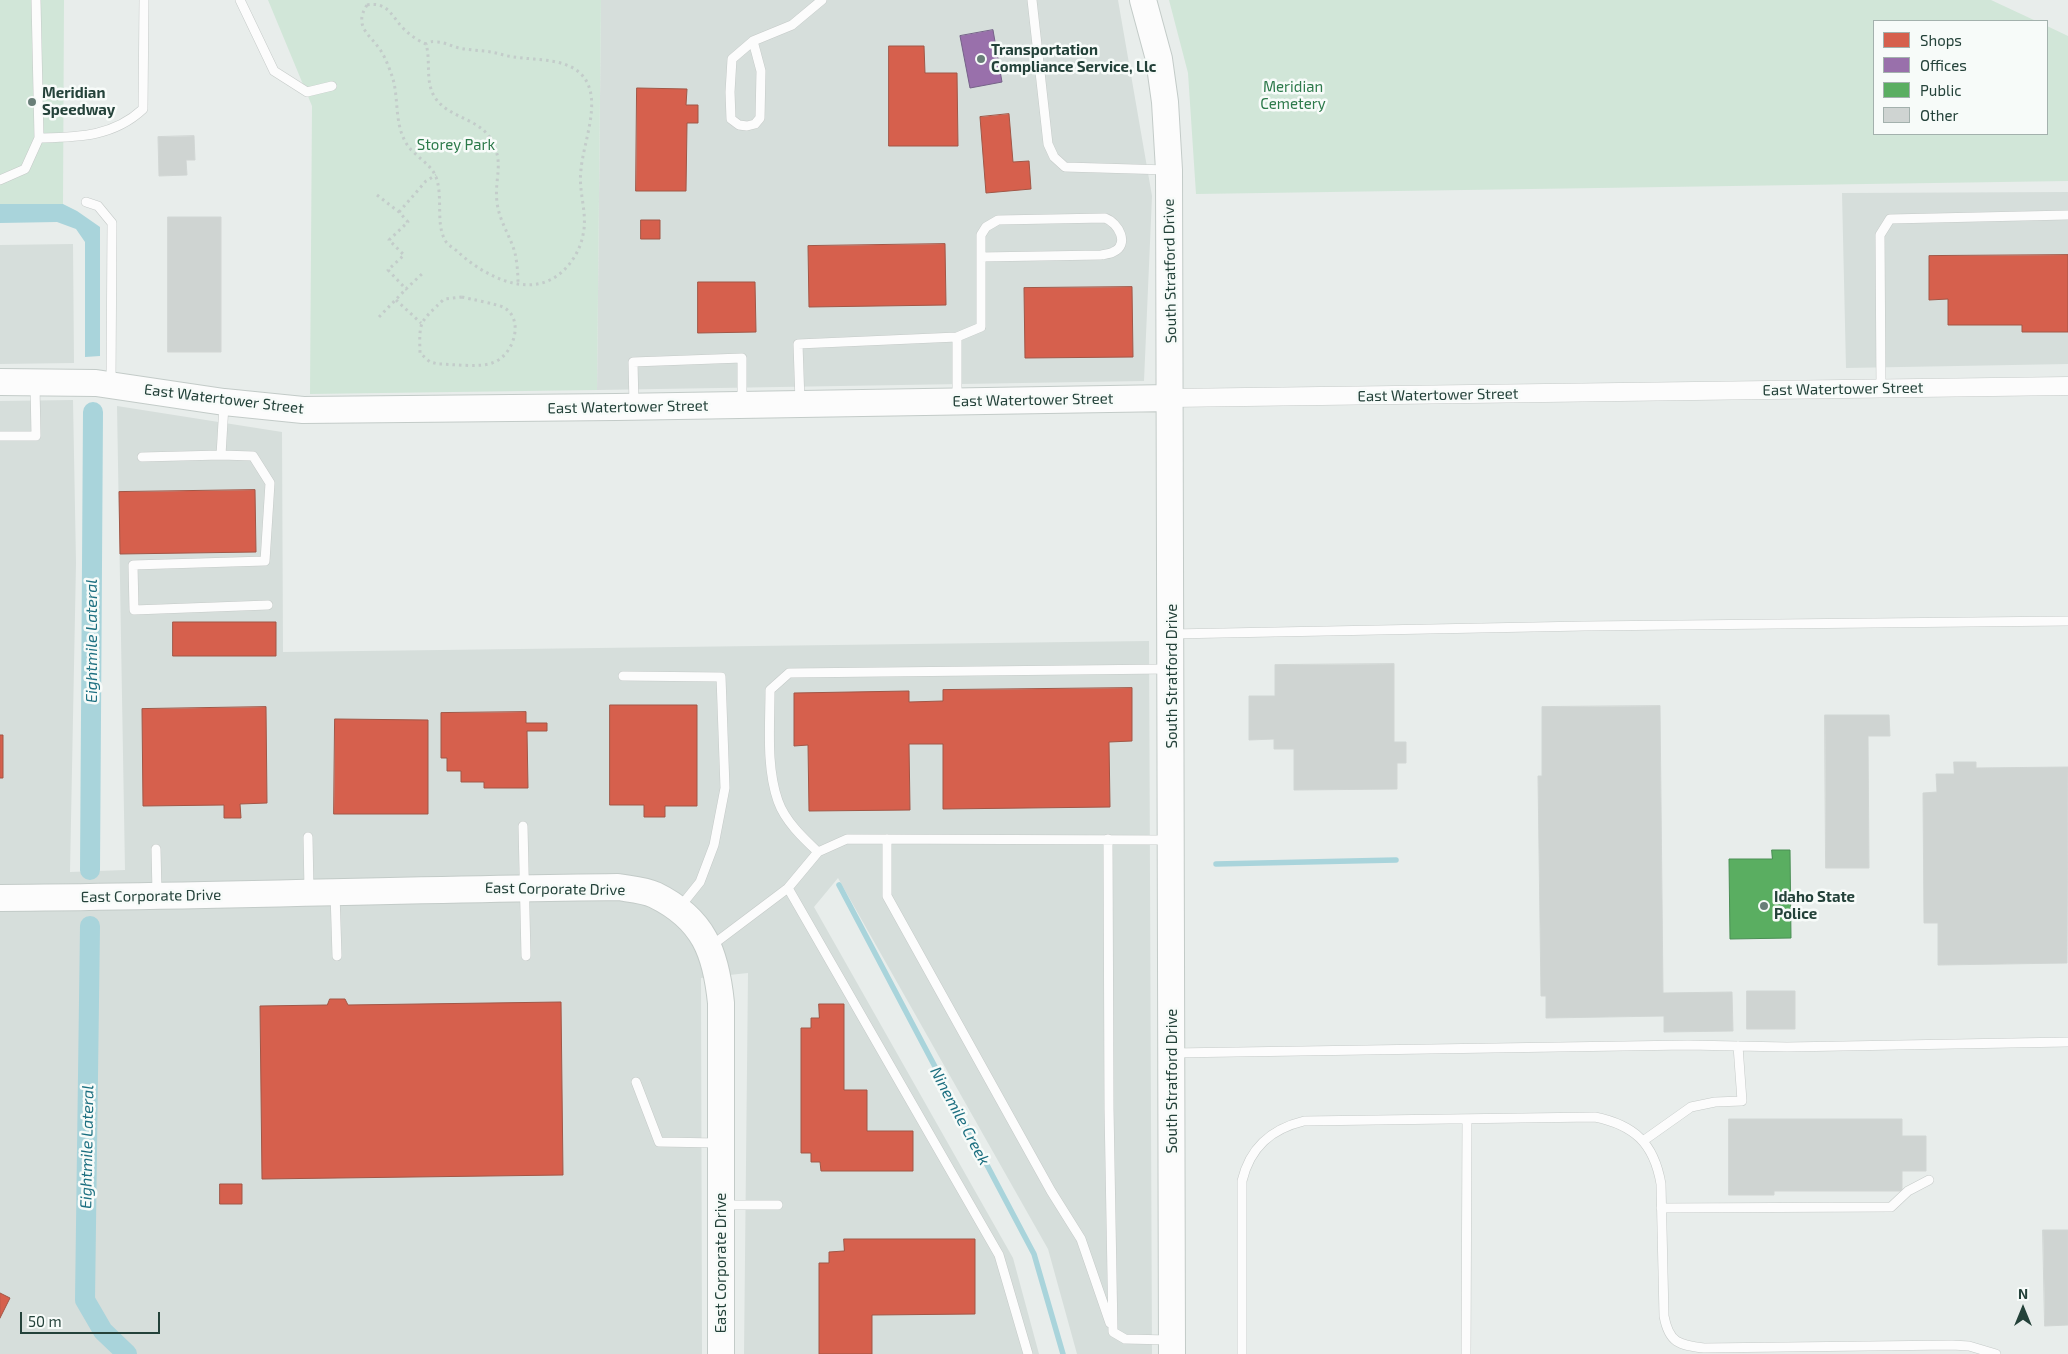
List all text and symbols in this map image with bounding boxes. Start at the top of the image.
legend [1873,20,2048,135]
text: Shops [1920,31,1962,49]
place label: Transportation Compliance Service, Llc [991,41,1156,76]
marker: Transportation Compliance Service, Llc [975,53,987,65]
text: Offices [1920,56,1967,74]
park label: Meridian Cemetery [1260,78,1326,113]
text: Public [1920,81,1961,99]
place label: Meridian Speedway [42,84,115,119]
marker: Meridian Speedway [26,96,38,108]
text: Other [1920,106,1959,124]
park label: Storey Park [417,136,495,154]
street label: South Stratford Drive [1160,198,1180,344]
street label: East Watertower Street [1762,379,1924,399]
street label: East Watertower Street [143,380,305,418]
street label: East Watertower Street [1357,385,1519,405]
street label: East Watertower Street [952,390,1114,410]
street label: East Watertower Street [547,397,709,417]
water label: Eightmile Lateral [82,579,102,703]
street label: South Stratford Drive [1163,604,1181,748]
street label: East Corporate Drive [485,879,625,899]
street label: East Corporate Drive [81,886,221,906]
place label: Idaho State Police [1774,888,1855,923]
marker: Idaho State Police [1758,900,1770,912]
street label: South Stratford Drive [1163,1009,1181,1153]
water label: Ninemile Creek [926,1064,994,1168]
water label: Eightmile Lateral [76,1085,98,1209]
street label: East Corporate Drive [712,1193,730,1333]
north arrow [1998,1284,2048,1334]
text: N [2018,1285,2028,1302]
scale bar [22,1302,162,1334]
text: 50 m [28,1312,62,1330]

